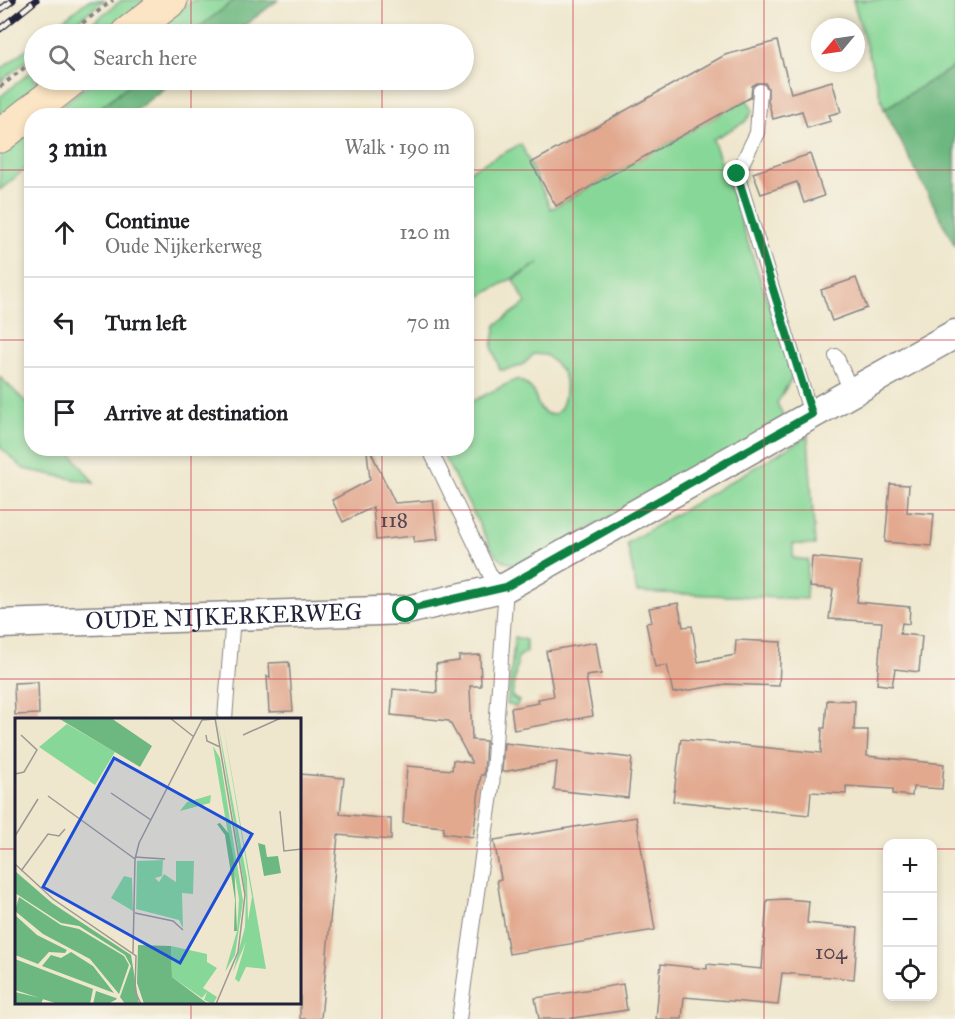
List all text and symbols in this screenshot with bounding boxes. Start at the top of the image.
north arrow [811,18,865,72]
search box [24,24,474,90]
icon: search [45,41,78,74]
text: Search here [93,44,197,71]
text: 3 min [48,131,107,163]
text: Walk · 190 m [345,135,450,159]
route end [723,160,749,186]
text: Continue [105,207,190,234]
icon: ahead [48,216,81,249]
text: 120 m [399,220,450,244]
text: Oude Nijkerkerweg [105,234,261,258]
icon: left [48,306,81,339]
text: Turn left [105,309,187,336]
text: 70 m [407,310,450,334]
icon: arrive [48,396,81,429]
text: Arrive at destination [105,399,288,426]
house number: 118 [380,507,408,533]
route start [392,596,418,622]
street label: OUDE NIJKERKERWEG [85,597,363,636]
inset map [15,718,302,1004]
map controls [883,839,937,1001]
button: + [883,839,937,893]
button: − [883,893,937,947]
house number: 104 [815,939,848,965]
button: locate [883,947,937,1001]

